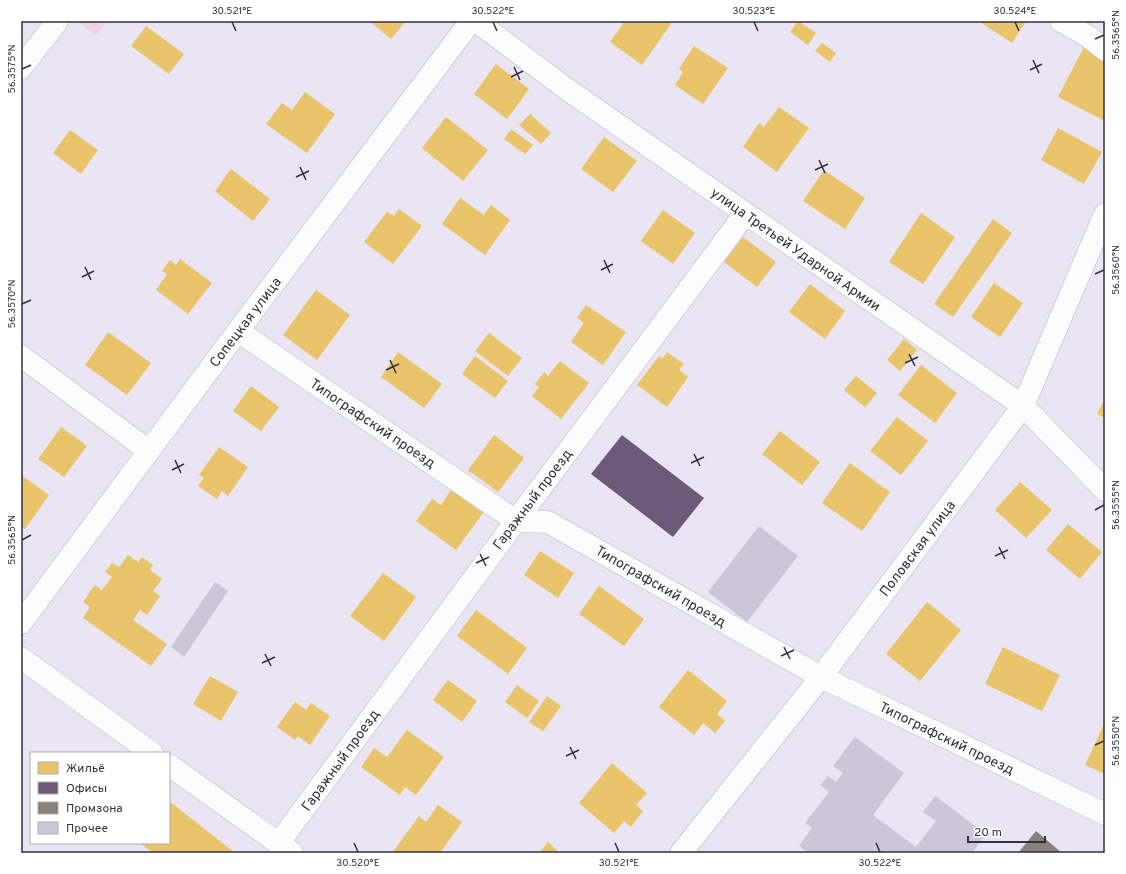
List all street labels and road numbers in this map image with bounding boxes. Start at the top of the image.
street label: улица Третьей Ударной Армии [707,185,883,316]
street label: Сопецкая улица [207,274,286,371]
street label: Типографский проезд [306,376,438,473]
street label: Гаражный проезд [490,446,577,554]
street label: Половская улица [877,498,960,600]
street label: Типографский проезд [592,543,729,632]
street label: Типографский проезд [876,699,1017,779]
street label: Гаражный проезд [299,707,384,815]

